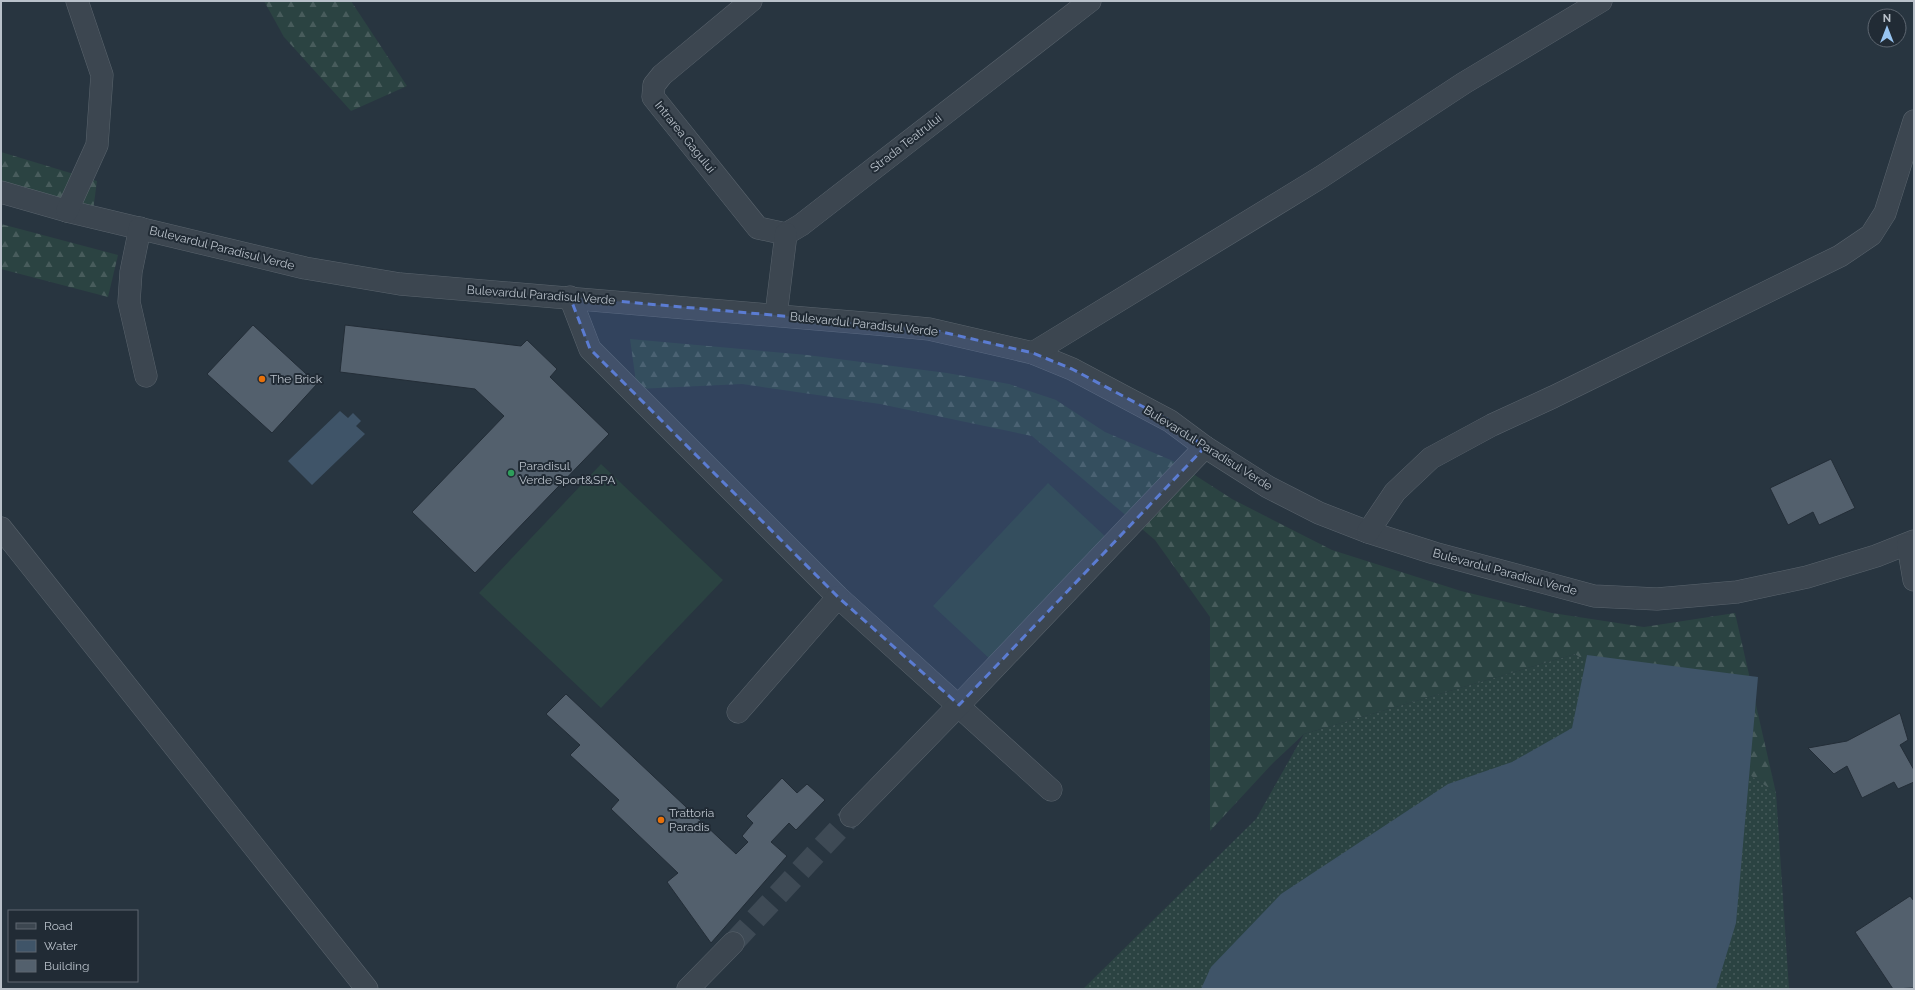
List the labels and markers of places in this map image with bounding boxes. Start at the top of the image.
place label: The Brick [270,372,323,386]
marker: The Brick [257,374,267,384]
place label: Paradisul Verde Sport&SPA [519,459,615,487]
marker: Paradisul Verde Sport&SPA [506,468,516,478]
place label: Trattoria Paradis [669,806,714,834]
marker: Trattoria Paradis [656,815,666,825]

